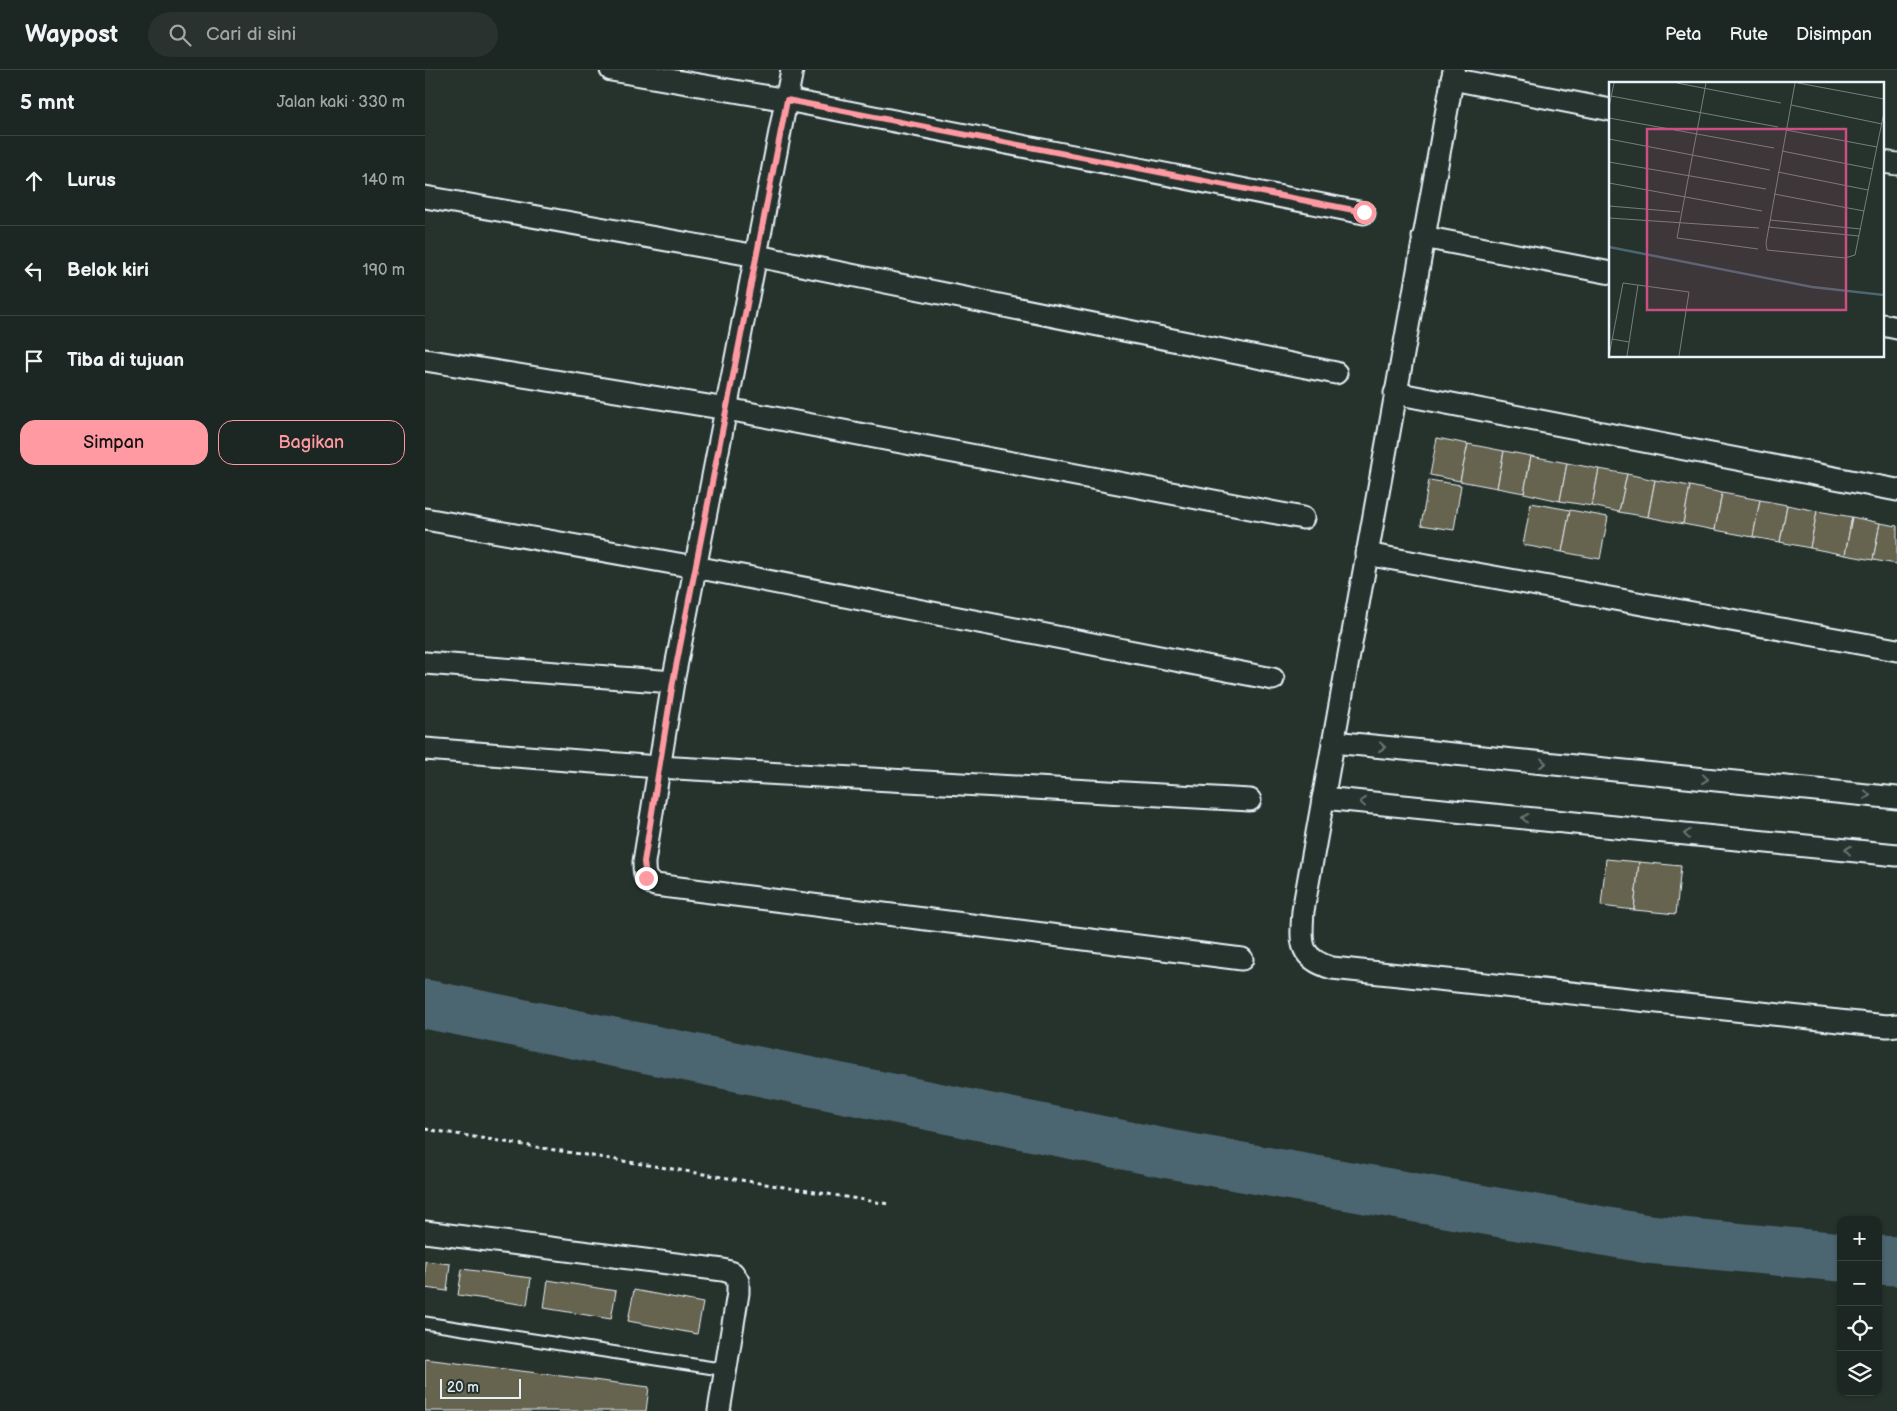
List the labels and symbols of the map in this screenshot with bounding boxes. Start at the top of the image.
inset map [1609,82,1885,358]
route start [1353,201,1376,224]
one-way arrow [1378,741,1386,752]
one-way arrow [1540,757,1548,768]
one-way arrow [1701,773,1709,784]
one-way arrow [1863,790,1871,801]
one-way arrow [1359,797,1367,808]
one-way arrow [1521,813,1529,824]
one-way arrow [1682,829,1690,840]
one-way arrow [1844,845,1852,856]
route end [635,867,658,890]
scale bar [440,1376,521,1399]

